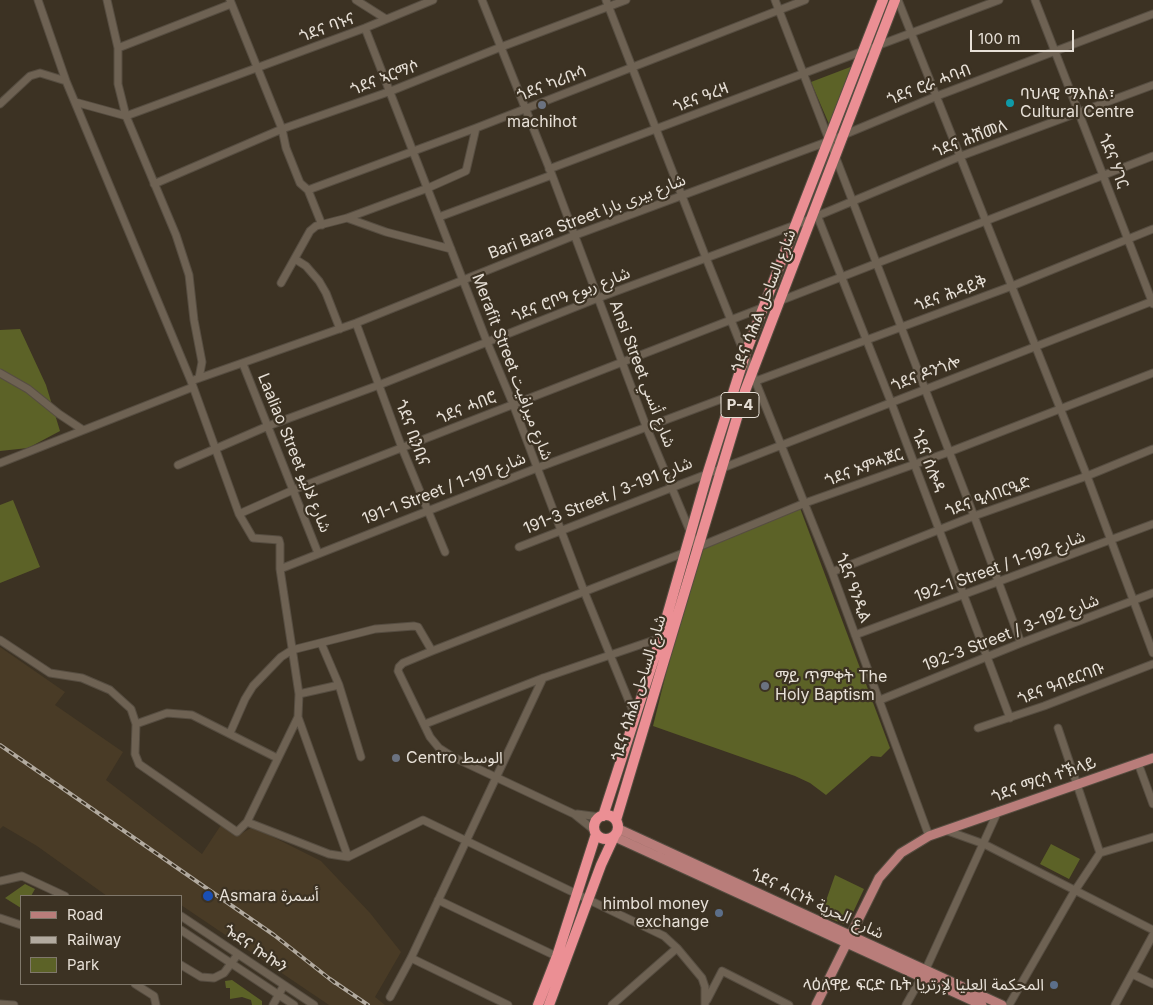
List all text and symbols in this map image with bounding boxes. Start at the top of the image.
street label: ጎደና ባኑና [297,9,357,47]
scale bar [973,20,1077,52]
text: 100 m [978,29,1020,48]
street label: ጎደና ኣርማሶ [348,56,422,100]
street label: ጎደና ሮራ ሓባብ [884,60,974,110]
street label: ጎደና ካሪቡሳ [515,62,589,106]
street label: ጎደና ዓረዛ [671,79,731,117]
place label: ባህላዊ ማእከል፣ Cultural Centre [1020,84,1134,122]
marker: ባህላዊ ማእከል፣ Cultural Centre [1004,97,1016,109]
marker: machihot [536,99,548,111]
place label: machihot [507,112,577,132]
street label: ጎደና ሕሽመለ [930,116,1010,162]
street label: ጎደና ሃገር [1094,131,1132,191]
street label: Bari Bara Street شارع بيرى بارا [486,170,688,264]
street label: ጎደና ሳሕል شارع الساحل [728,227,800,375]
street label: ጎደና ሮቦዓ شارع ربوع [509,264,633,326]
street label: Merafit Street شارع ميرافيت [467,271,557,463]
street label: ጎደና ሕዳይቅ [912,272,990,316]
street label: Ansi Street شارع أنسي [605,298,679,450]
street label: ጎደና ዶንጎሎ [889,352,963,396]
street label: Laaliao Street شارع لاليو [253,371,335,535]
street label: ጎደና ሓበሮ [434,387,500,429]
road number: P-4 [721,392,759,418]
street label: ጎደና ቢንቢና [391,397,433,469]
street label: ጎደና ሰሎዳ [907,426,949,496]
street label: ጎደና ኦምሓጀር [822,445,906,491]
street label: 191-1 Street / شارع 191-1 [359,449,529,529]
street label: 191-3 Street / شارع 191-3 [521,453,695,539]
street label: ጎደና ዒላበርዒድ [943,473,1033,521]
street label: 192-1 Street / شارع 192-1 [912,527,1088,607]
street label: ጎደና ዓንዲል [831,551,875,625]
street label: 192-3 Street / شارع 192-3 [920,591,1102,675]
street label: ጎደና ሳሕል شارع الساحل [608,613,670,763]
street label: ጎደና ዓብደርባቡ [1015,659,1107,709]
place label: ማይ ጥምቀት The Holy Baptism [775,667,887,705]
marker: ማይ ጥምቀት The Holy Baptism [759,680,771,692]
place label: Centro الوسط [406,748,503,768]
marker: Centro الوسط [390,752,402,764]
street label: ጎደና ማርሳ ተኽላይ [989,753,1099,807]
street label: ጎደና ሓርነት شارع الحرية [747,865,887,943]
place label: Asmara أسمرة [219,886,319,906]
marker: Asmara أسمرة [201,889,215,903]
place label: himbol money exchange [603,894,709,932]
legend [20,895,182,985]
text: Road [67,905,103,924]
marker: himbol money exchange [713,907,725,919]
street label: ጐደና ኰኰን [220,921,290,977]
text: Railway [67,930,121,949]
text: Park [67,955,99,974]
place label: ላዕለዋይ ፍርድ ቤት المحكمة العليا لإرتريا [803,975,1044,995]
marker: ላዕለዋይ ፍርድ ቤት المحكمة العليا لإرتريا [1048,979,1060,991]

